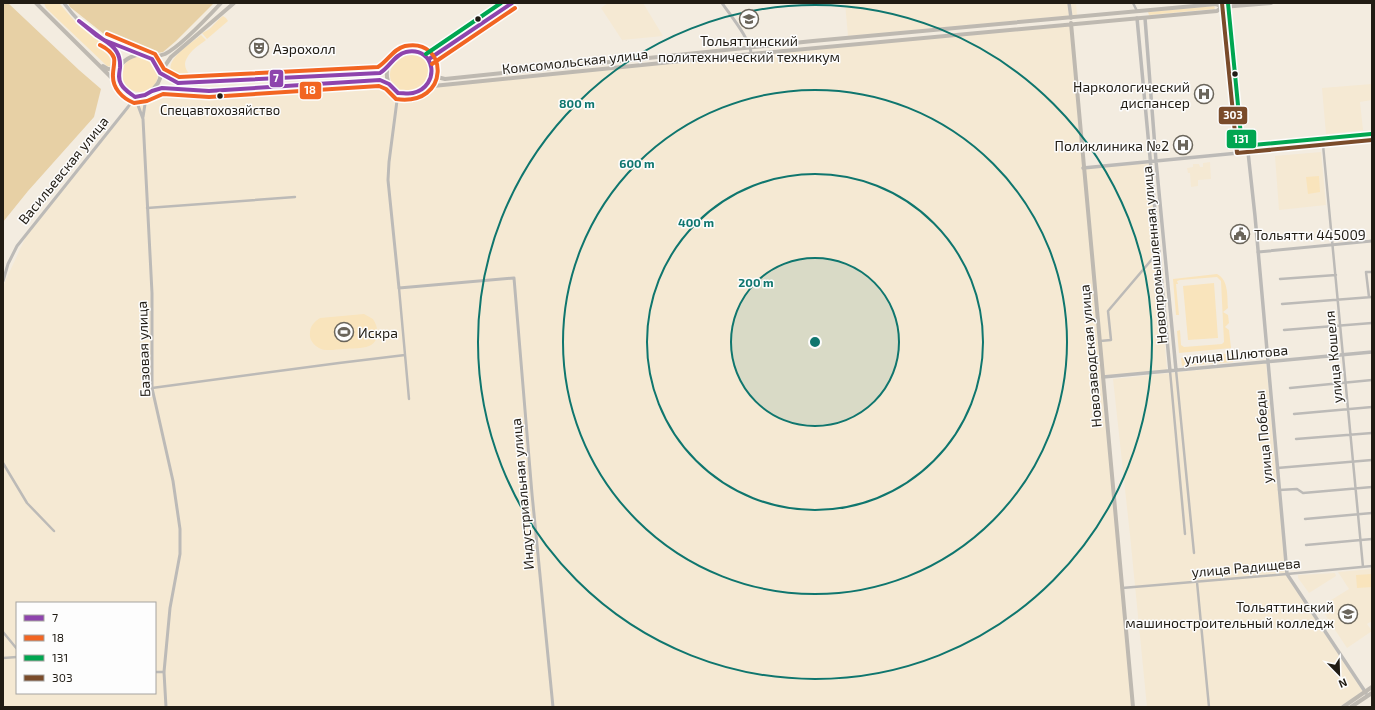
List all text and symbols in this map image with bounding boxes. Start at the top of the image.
school or university icon: Тольяттинский политехнический техникум [738,8,760,30]
unlabelled marker [473,14,483,24]
place label: Тольяттинский политехнический техникум [658,32,840,65]
theatre icon: Аэрохолл [248,37,270,59]
place label: Аэрохолл [273,40,336,57]
street label: Комсомольская улица [501,45,649,77]
line badge: 7 [269,69,284,88]
unlabelled marker [1230,69,1240,79]
text: 7 [273,71,279,84]
place label: Наркологический диспансер [1073,78,1190,111]
line badge: 18 [299,81,322,100]
text: 18 [304,83,316,96]
hospital icon: Наркологический диспансер [1193,83,1215,105]
marker: Спецавтохозяйство [215,91,225,101]
text: 800 m [559,96,595,110]
place label: Спецавтохозяйство [160,102,280,118]
line badge: 303 [1218,106,1248,125]
text: 303 [1223,108,1243,121]
street label: Васильевская улица [14,113,112,227]
line badge: 131 [1226,129,1257,149]
text: 131 [1233,132,1249,145]
hospital icon: Поликлиника №2 [1172,134,1194,156]
place label: Поликлиника №2 [1055,137,1169,154]
text: 600 m [619,156,655,170]
street label: Новопромышленная улица [1138,165,1170,345]
text: 400 m [678,215,714,229]
public building icon: Тольятти 445009 [1229,223,1251,245]
place label: Тольятти 445009 [1254,226,1366,243]
text: 200 m [738,275,774,289]
street label: Новозаводская улица [1075,284,1105,428]
street label: Базовая улица [133,301,153,397]
street label: улица Кошеля [1320,310,1346,404]
sports icon: Искра [333,321,355,343]
place label: Искра [358,324,398,341]
centre of rings [808,335,822,349]
street label: улица Шлютова [1183,341,1289,367]
street label: улица Победы [1250,390,1276,484]
street label: Индустриальная улица [507,418,537,570]
street label: улица Радищева [1191,554,1301,580]
place label: Тольяттинский машиностроительный колледж [1125,598,1334,631]
legend [16,602,156,694]
school or university icon: Тольяттинский машиностроительный колледж [1337,603,1359,625]
text: 7 [52,610,58,624]
text: 18 [52,630,64,644]
text: 131 [52,650,68,664]
north arrow [1319,654,1359,694]
text: 303 [52,670,73,684]
text: N [1337,676,1349,691]

